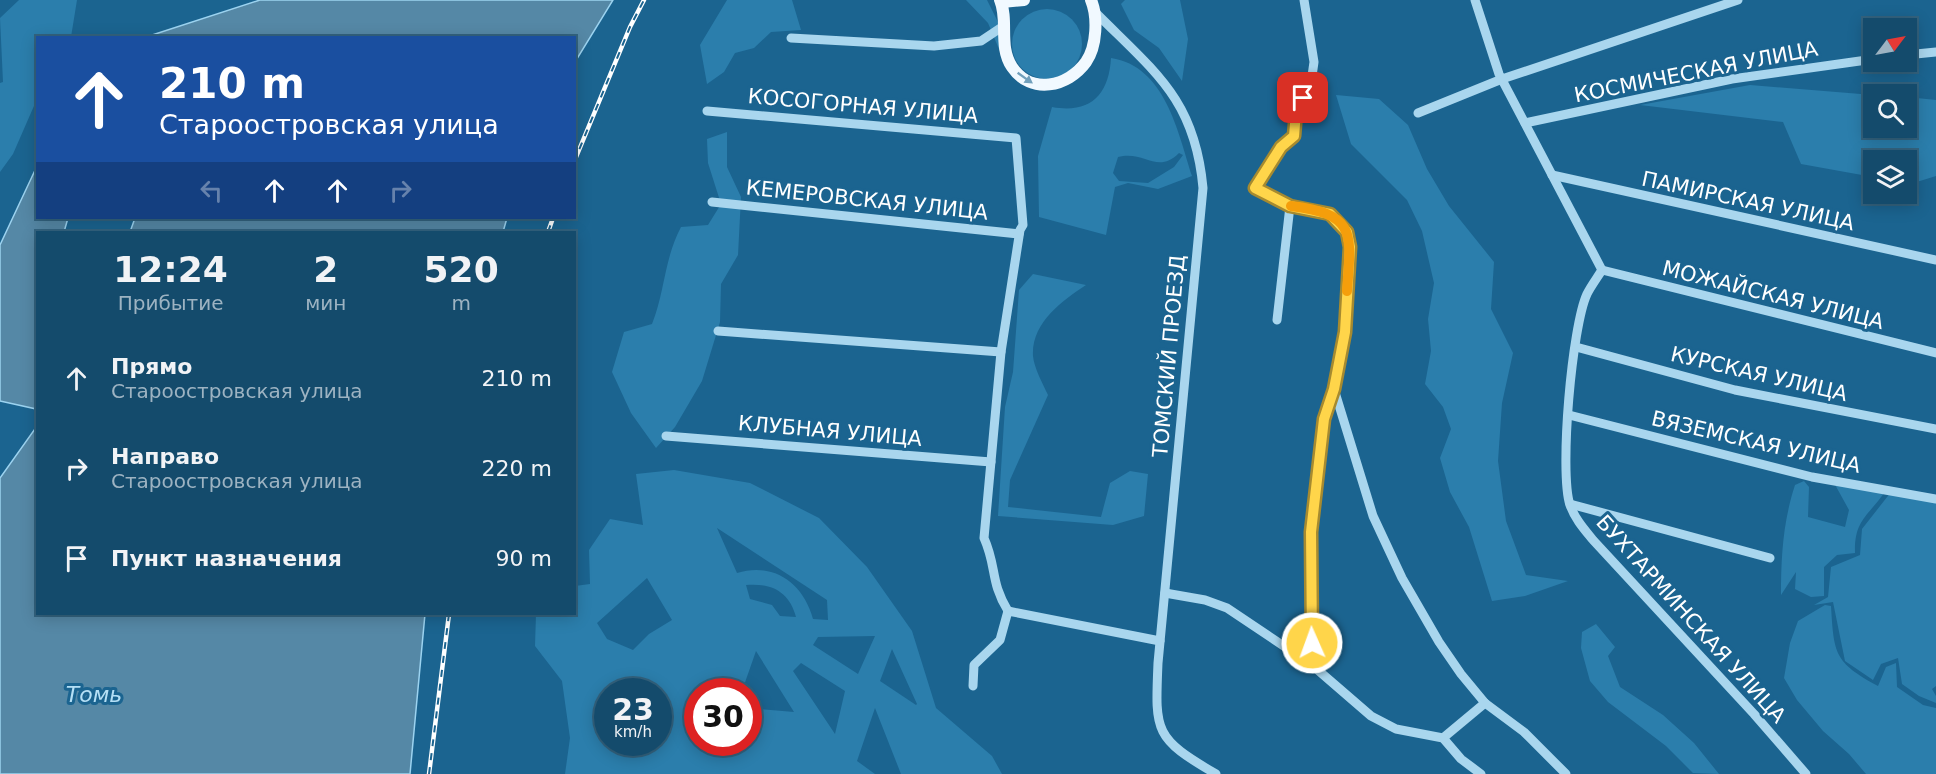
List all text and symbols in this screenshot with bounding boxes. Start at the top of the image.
north arrow [1863,18,1917,72]
map controls [1863,18,1917,204]
street label: КОСМИЧЕСКАЯ УЛИЦА [1572,36,1821,107]
text: 210 m [159,59,305,108]
icon: ahead [60,60,138,138]
one-way arrow [1016,72,1032,84]
pin [1277,72,1328,123]
icon: arrive [1286,81,1319,114]
street label: КОСОГОРНАЯ УЛИЦА [747,84,980,128]
button: search [1863,84,1917,138]
text: Староостровская улица [159,109,499,140]
button: layers [1863,150,1917,204]
street label: ПАМИРСКАЯ УЛИЦА [1639,167,1857,235]
icon: left [195,174,228,207]
icon: ahead [258,174,291,207]
icon: ahead [321,174,354,207]
icon: right [384,174,417,207]
street label: КЕМЕРОВСКАЯ УЛИЦА [745,175,990,225]
text: 12:24 [113,249,228,290]
text: 2 [313,249,338,290]
text: 520 [424,249,499,290]
street label: ТОМСКИЙ ПРОЕЗД [1147,254,1190,459]
street label: МОЖАЙСКАЯ УЛИЦА [1660,255,1887,334]
text: Прибытие [118,291,223,315]
text: мин [305,291,346,315]
text: m [451,291,471,315]
street label: КУРСКАЯ УЛИЦА [1668,342,1850,406]
text: Прямо [111,354,192,379]
icon: ahead [60,362,93,395]
text: 210 m [482,366,552,391]
text: Староостровская улица [111,379,363,403]
street label: ВЯЗЕМСКАЯ УЛИЦА [1649,406,1864,478]
street label: КЛУБНАЯ УЛИЦА [737,411,923,451]
text: Направо [111,444,219,469]
icon: right [60,452,93,485]
text: 220 m [482,456,552,481]
text: Староостровская улица [111,469,363,493]
street label: БУХТАРМИНСКАЯ УЛИЦА [1591,510,1791,728]
icon: arrive [60,542,93,575]
text: Пункт назначения [111,546,342,571]
text: 90 m [496,546,552,571]
position arrow [1280,611,1344,675]
speed limit sign: 30 [684,678,762,756]
water label: Томь [66,682,122,707]
text: 23 [612,692,654,727]
text: km/h [614,723,652,741]

